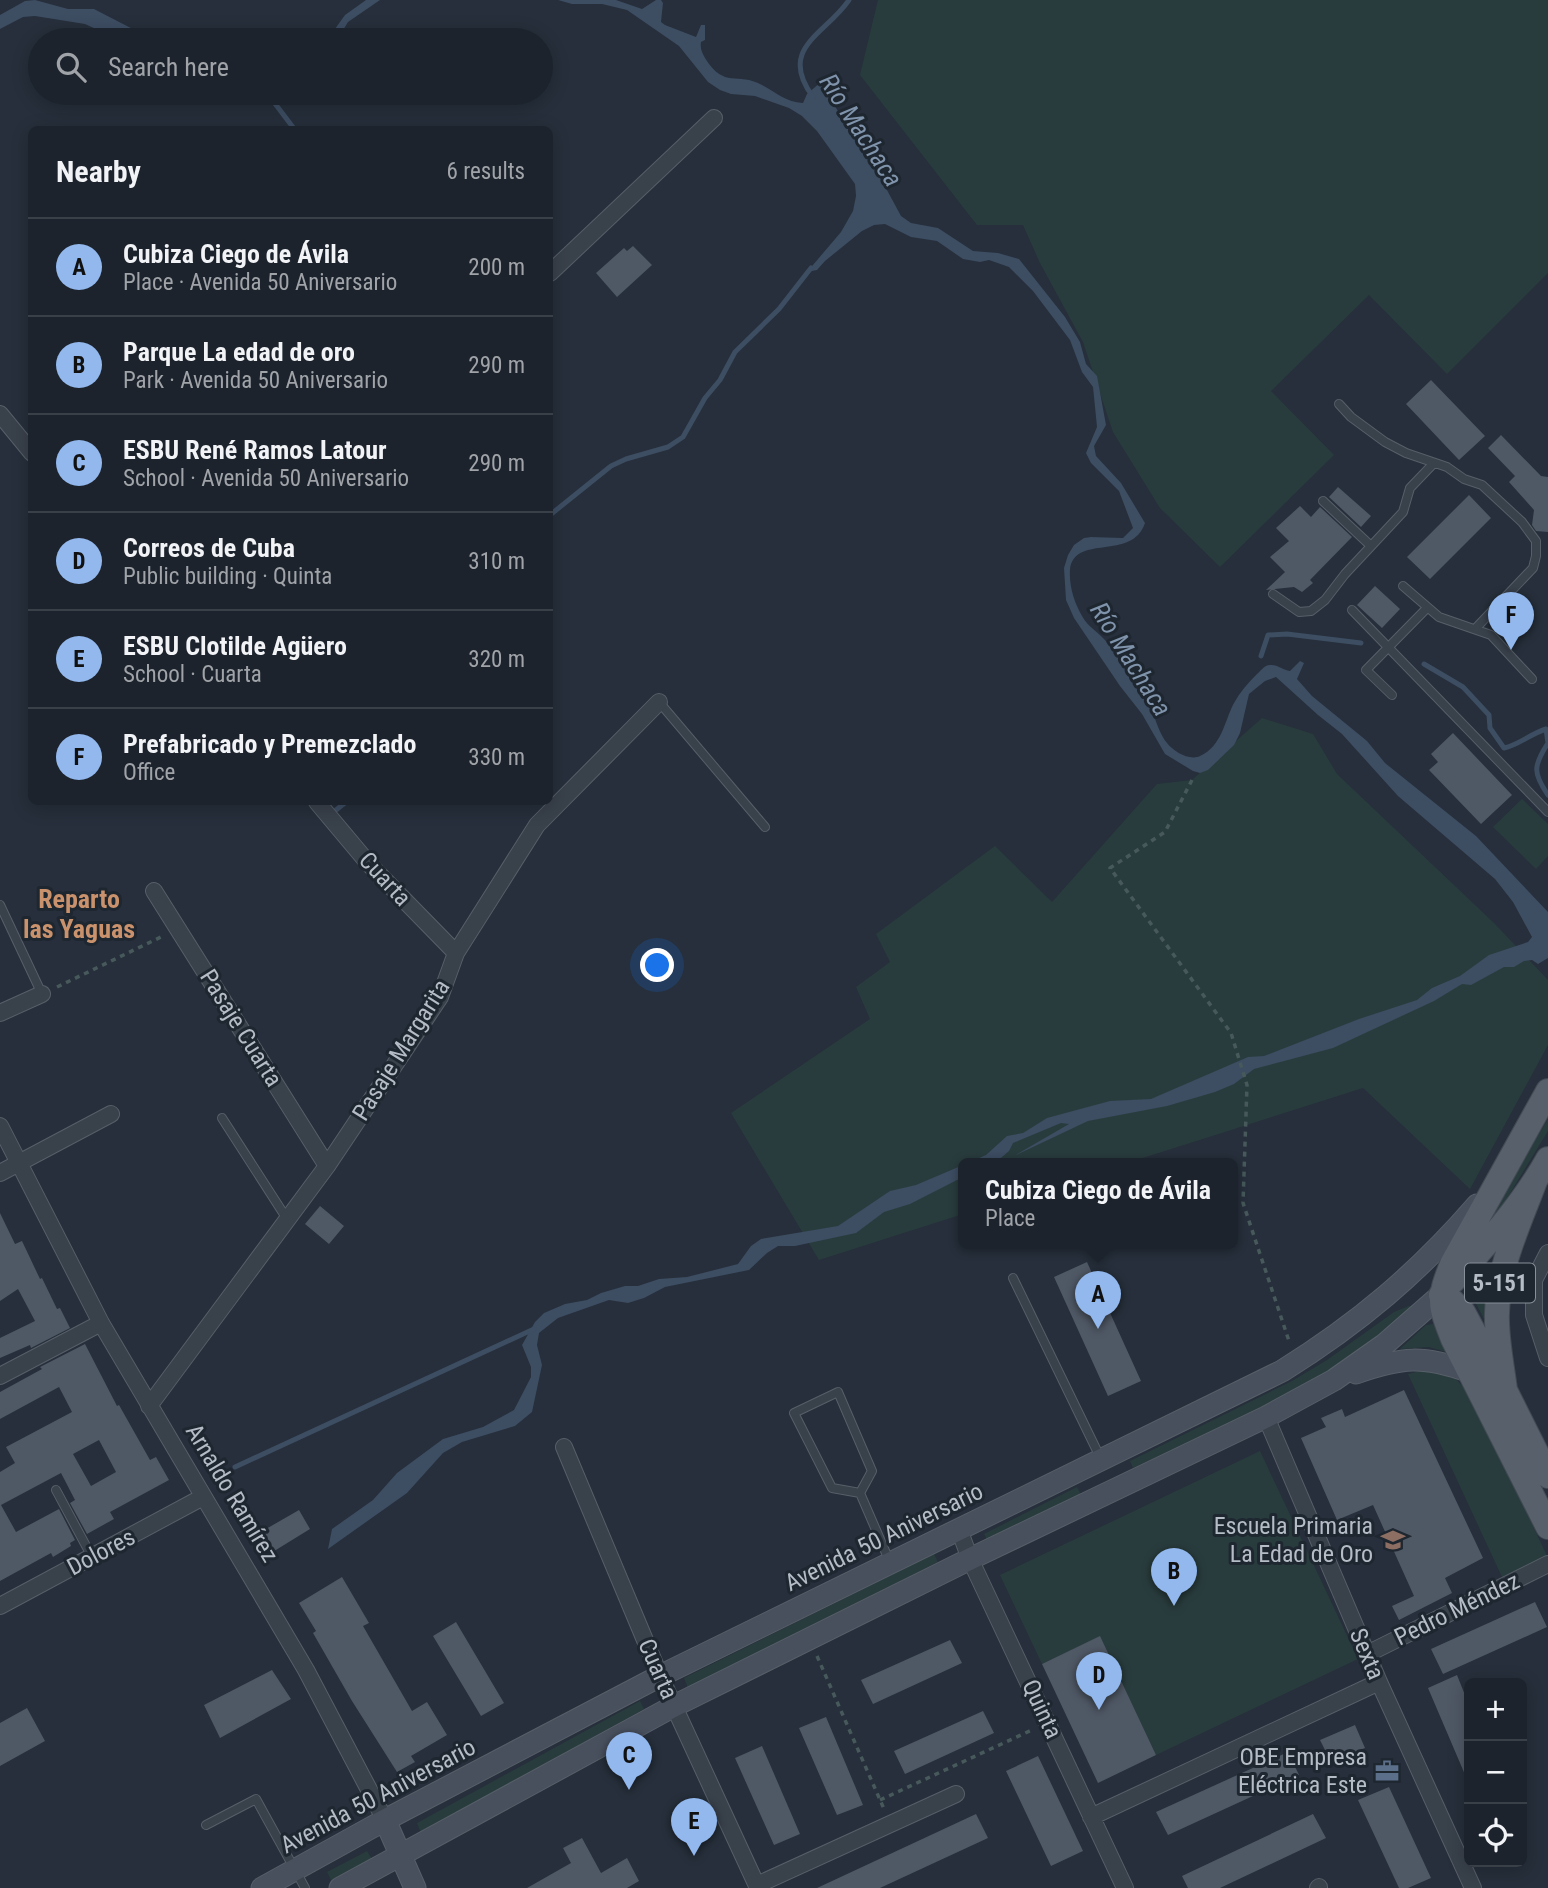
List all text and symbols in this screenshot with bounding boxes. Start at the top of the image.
search box [28,28,553,105]
icon: search [52,48,90,86]
text: Search here [108,52,229,82]
water label: Río Machaca [813,68,909,192]
text: Nearby [56,154,141,189]
text: 6 results [447,158,525,185]
text: Cubiza Ciego de Ávila [123,239,349,269]
text: A [72,254,86,281]
text: 200 m [468,254,525,281]
text: Place · Avenida 50 Aniversario [123,269,397,296]
text: Parque La edad de oro [123,337,355,367]
text: B [73,352,85,379]
text: 290 m [468,352,525,379]
text: Park · Avenida 50 Aniversario [123,367,388,394]
text: ESBU René Ramos Latour [123,435,387,465]
text: C [72,450,86,477]
text: 290 m [468,450,525,477]
text: School · Avenida 50 Aniversario [123,465,409,492]
text: Correos de Cuba [123,533,295,563]
text: D [73,548,86,575]
text: 310 m [468,548,525,575]
text: Public building · Quinta [123,563,332,590]
pin: F [1488,592,1534,650]
water label: Río Machaca [1084,596,1178,722]
text: ESBU Clotilde Agüero [123,631,347,661]
text: E [73,646,85,673]
text: 320 m [468,646,525,673]
text: School · Cuarta [123,661,262,688]
text: Prefabricado y Premezclado [123,729,416,759]
text: F [74,744,84,771]
text: 330 m [468,744,525,771]
text: Office [123,759,175,786]
street label: Cuarta [353,846,417,912]
district label: Reparto las Yaguas [23,884,135,944]
your location [640,948,674,982]
street label: Pasaje Cuarta [194,964,288,1092]
street label: Pasaje Margarita [347,974,455,1126]
popup [958,1158,1238,1249]
text: Cubiza Ciego de Ávila [985,1175,1211,1205]
text: Place [985,1205,1035,1232]
road number: 5-151 [1465,1264,1535,1302]
pin: A [1075,1271,1121,1329]
street label: Arnaldo Ramírez [180,1419,284,1567]
street label: Avenida 50 Aniversario [780,1477,988,1597]
place label: Escuela Primaria La Edad de Oro [1214,1512,1373,1568]
street label: Dolores [62,1523,140,1581]
school or university icon: Escuela Primaria La Edad de Oro [1379,1526,1407,1554]
pin: B [1151,1548,1197,1606]
street label: Pedro Méndez [1390,1567,1524,1651]
street label: Sexta [1344,1624,1390,1684]
street label: Cuarta [632,1634,684,1704]
pin: D [1076,1652,1122,1710]
street label: Quinta [1016,1675,1068,1743]
map controls [1464,1678,1527,1867]
button: + [1464,1678,1527,1741]
pin: C [606,1732,652,1790]
street label: Avenida 50 Aniversario [276,1733,480,1859]
button: − [1464,1741,1527,1804]
place label: OBE Empresa Eléctrica Este [1238,1743,1367,1799]
office icon: OBE Empresa Eléctrica Este [1373,1757,1401,1785]
pin: E [671,1798,717,1856]
button: locate [1464,1804,1527,1867]

